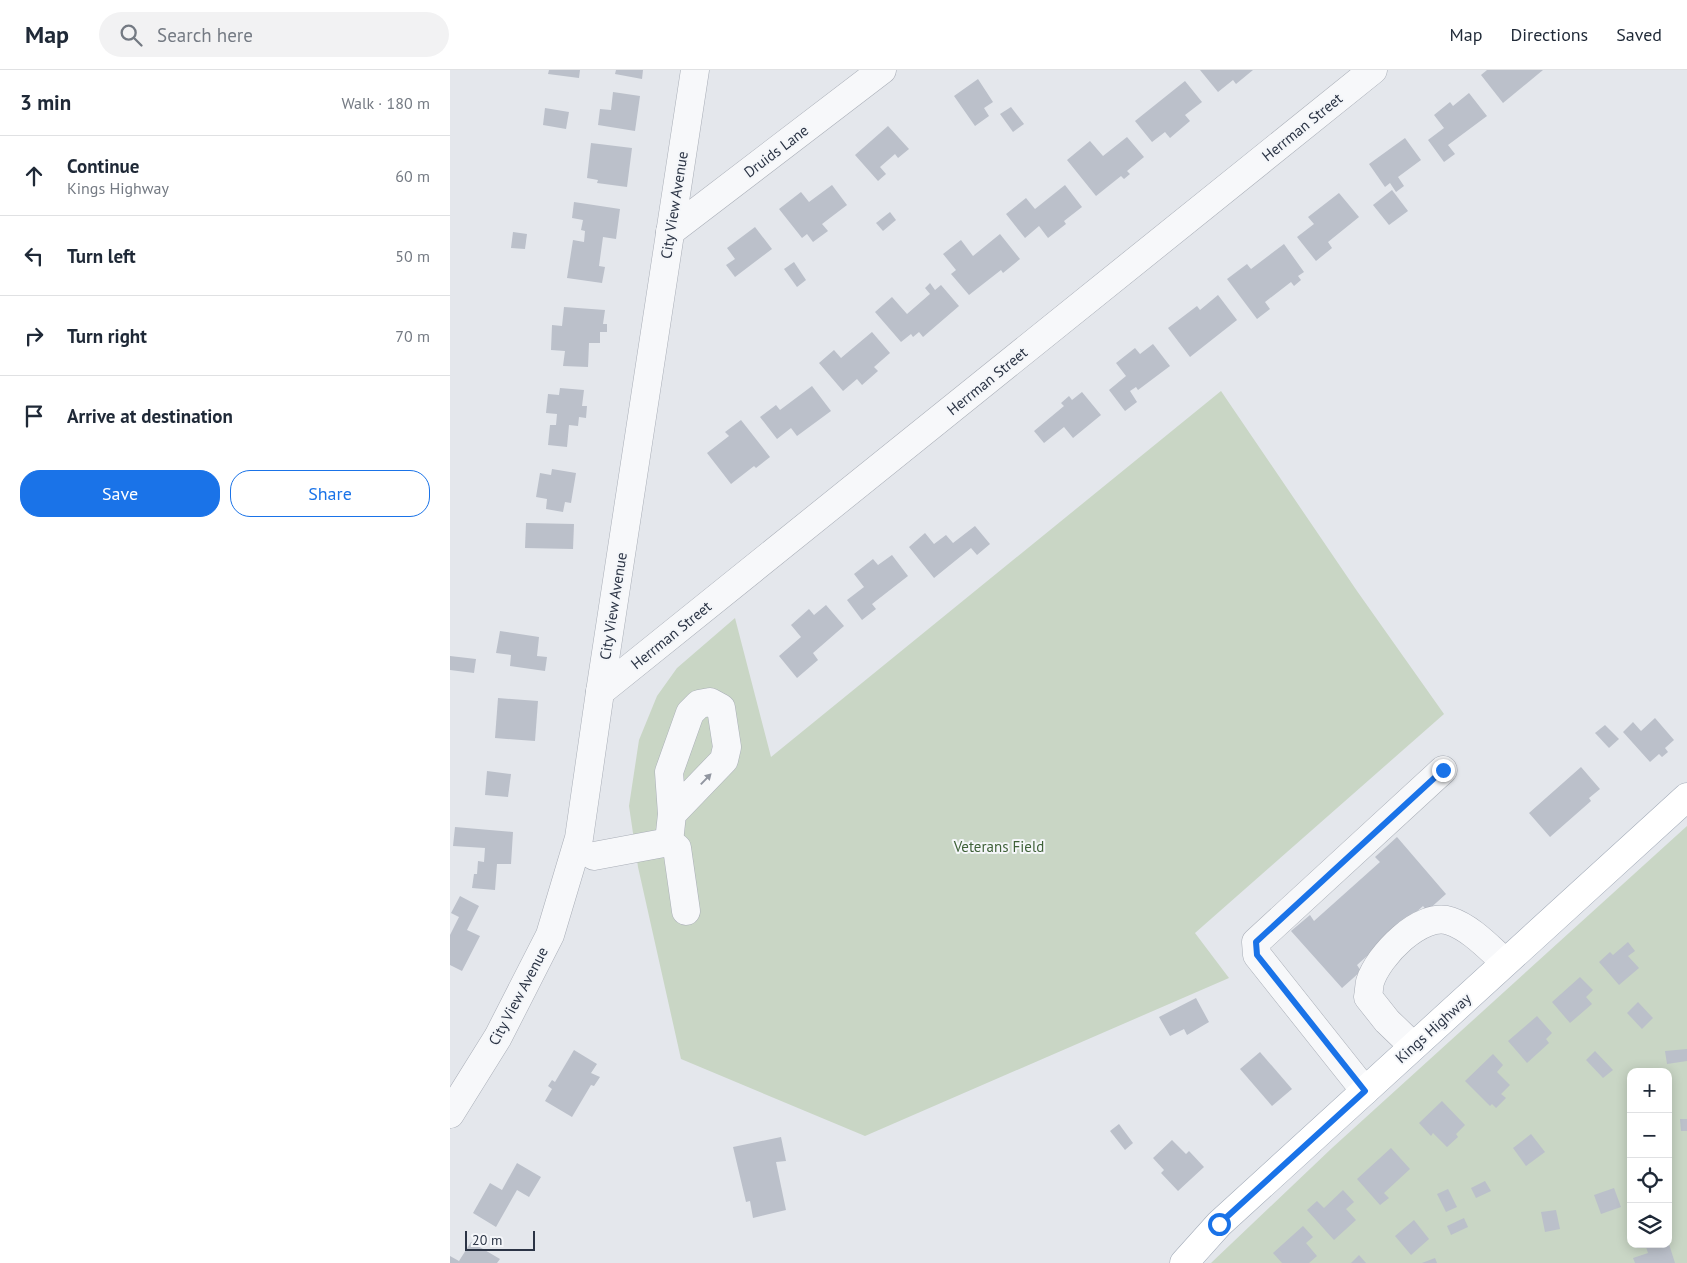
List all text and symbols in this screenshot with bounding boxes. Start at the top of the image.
search box [99,12,449,57]
text: Map [25,19,69,50]
icon: search [117,21,145,49]
text: Search here [157,23,253,47]
text: Map [1450,23,1482,46]
text: Directions [1510,23,1588,46]
text: Saved [1616,23,1662,46]
text: 3 min [20,89,71,116]
street label: Herrman Street [1258,89,1346,165]
text: Walk · 180 m [341,93,430,113]
street label: Druids Lane [740,121,812,181]
street label: City View Avenue [656,150,692,260]
text: Continue [67,154,139,178]
icon: ahead [20,162,48,190]
text: 60 m [395,166,430,186]
text: Kings Highway [67,178,169,198]
icon: left [20,242,48,270]
text: Turn left [67,244,136,268]
text: 50 m [395,246,430,266]
icon: right [20,322,48,350]
text: Turn right [67,324,147,348]
text: 70 m [395,326,430,346]
street label: Herrman Street [943,343,1031,419]
icon: arrive [20,402,48,430]
text: Arrive at destination [67,404,233,428]
button: Save [20,470,220,517]
button: Share [230,470,430,517]
street label: City View Avenue [595,551,631,661]
street label: Herrman Street [627,597,715,673]
route end [1432,759,1455,782]
one-way arrow [700,773,712,785]
park label: Veterans Field [953,837,1044,856]
street label: City View Avenue [484,944,552,1048]
street label: Kings Highway [1391,989,1475,1067]
map controls [1627,1068,1672,1248]
button: + [1627,1068,1672,1113]
button: − [1627,1113,1672,1158]
button: locate [1627,1158,1672,1203]
button: layers [1627,1203,1672,1248]
route start [1208,1213,1231,1236]
scale bar [465,1228,535,1251]
text: 20 m [472,1231,502,1249]

